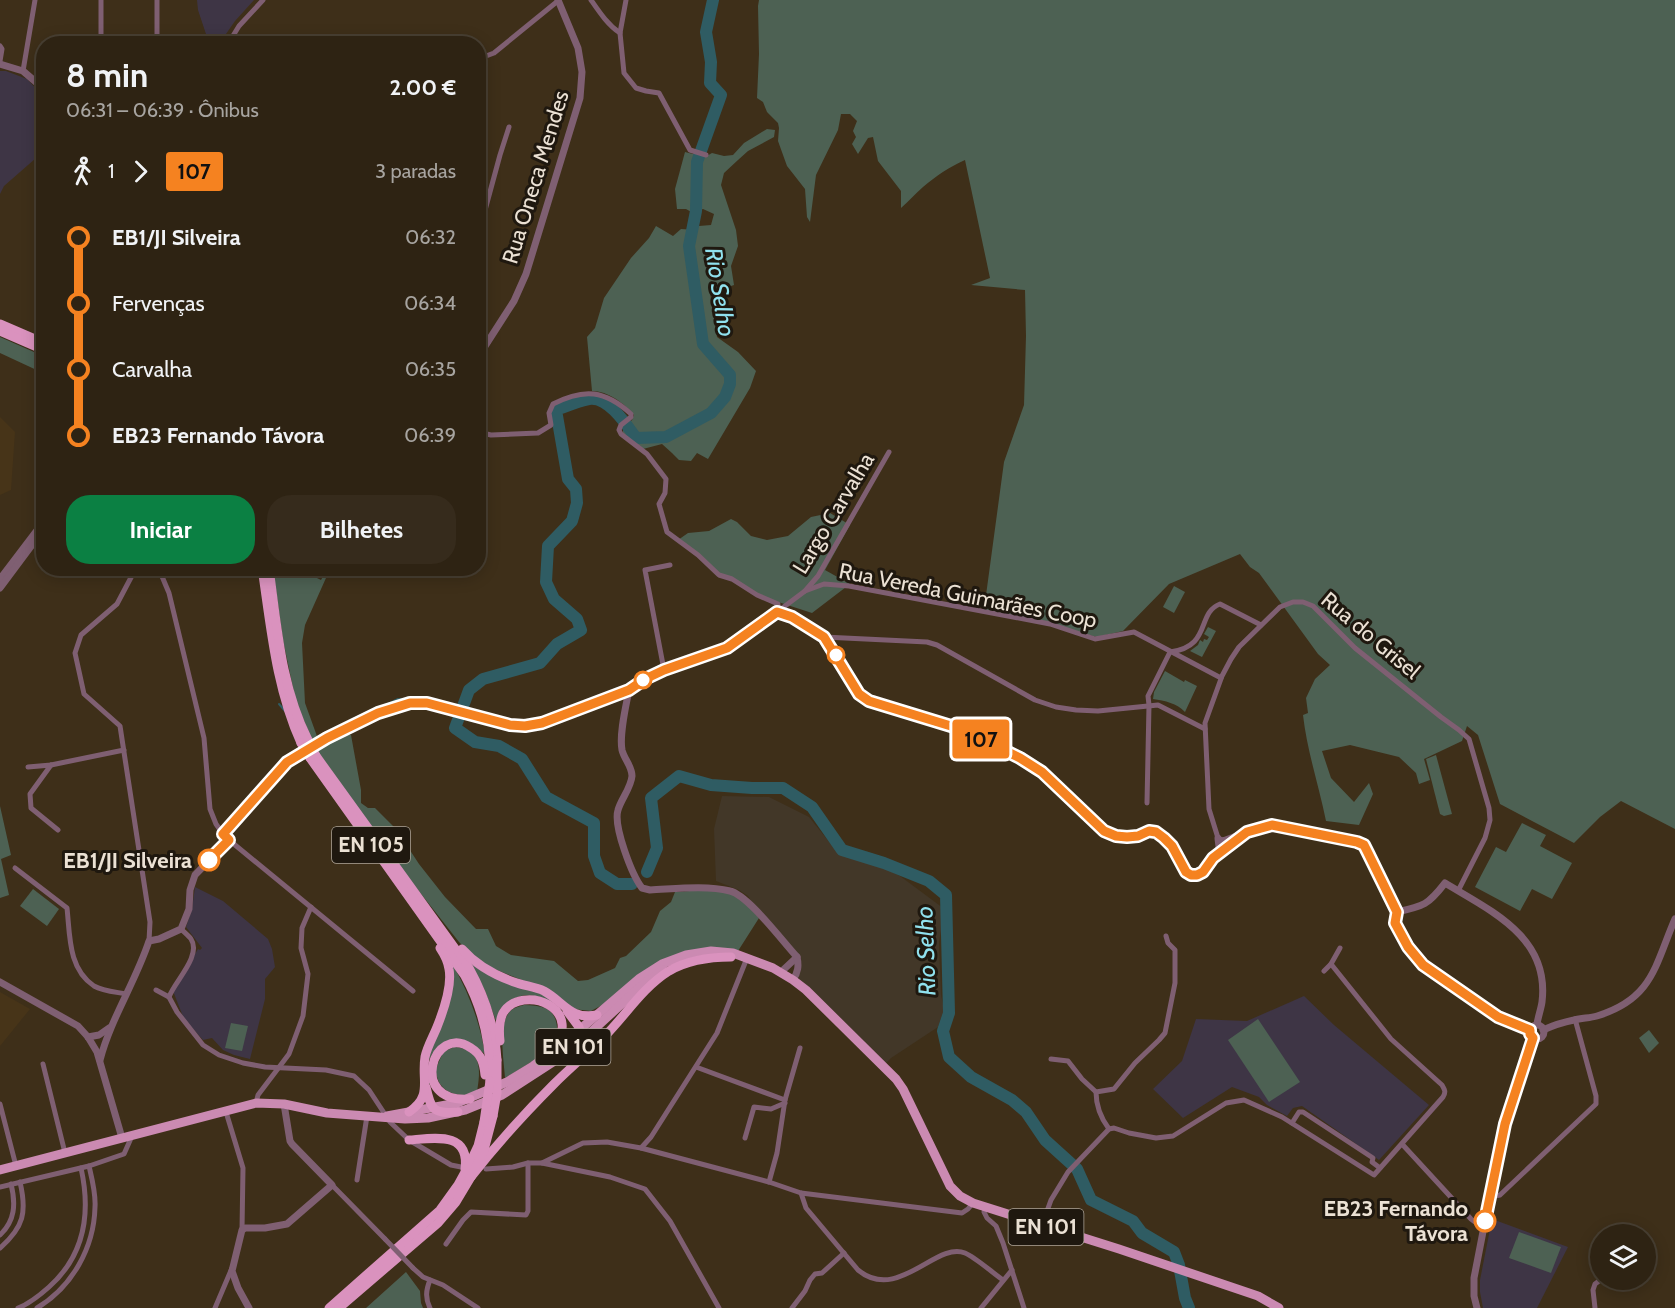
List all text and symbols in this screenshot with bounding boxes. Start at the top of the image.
text: 8 min [66,55,148,95]
text: 2.00 € [390,74,456,101]
street label: Rua Oneca Mendes [496,87,575,267]
text: 06:31 – 06:39 · Ônibus [66,98,259,122]
icon: walk [66,155,99,188]
icon: forward [124,155,157,188]
text: 1 [108,159,115,183]
text: 107 [178,159,211,184]
text: 3 paradas [375,159,456,183]
text: EB1/JI Silveira [112,224,241,251]
text: 06:32 [405,225,456,249]
water label: Rio Selho [699,245,742,339]
text: Fervenças [112,290,205,317]
text: 06:34 [404,291,456,315]
text: Carvalha [112,356,192,383]
text: 06:35 [405,357,456,381]
text: EB23 Fernando Távora [112,422,324,449]
text: 06:39 [404,423,456,447]
street label: Largo Carvalha [787,447,880,579]
button: Iniciar [66,495,255,564]
button: Bilhetes [267,495,456,564]
street label: Rua Vereda Guimarães Coop [837,557,1099,634]
street label: Rua do Grisel [1316,586,1426,685]
unlabelled marker [827,646,845,664]
unlabelled marker [634,671,652,689]
line badge: 107 [946,720,1016,758]
text: 107 [964,727,998,752]
road number: EN 105 [332,827,410,863]
place label: EB1/JI Silveira [63,847,192,874]
marker: EB1/JI Silveira [198,849,220,871]
water label: Rio Selho [909,906,942,996]
road number: EN 101 [536,1029,610,1065]
place label: EB23 Fernando Távora [1324,1195,1468,1247]
road number: EN 101 [1008,1209,1084,1245]
marker: EB23 Fernando Távora [1474,1210,1496,1232]
map controls [1590,1224,1656,1290]
button: layers [1590,1224,1656,1290]

